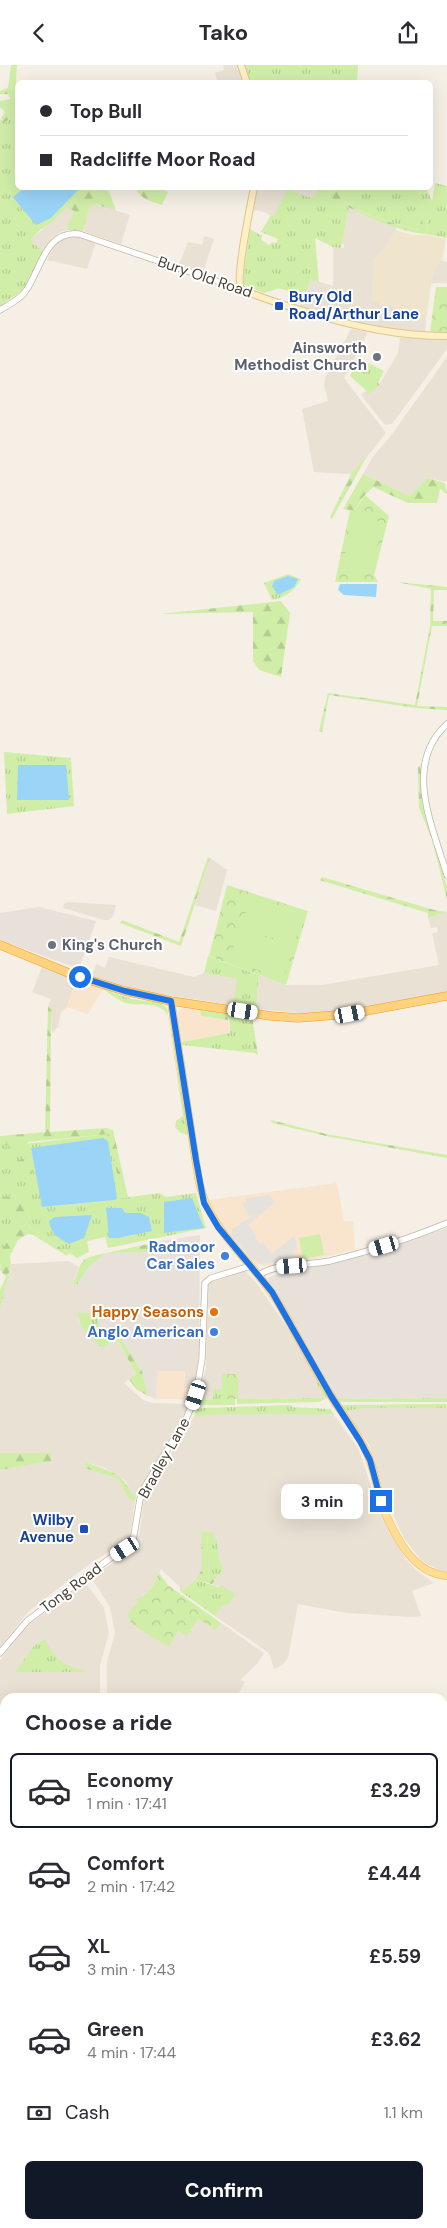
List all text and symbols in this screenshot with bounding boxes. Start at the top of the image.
text: Tako [199,18,248,47]
icon: back [25,19,53,47]
icon: share [394,19,422,47]
text: Top Bull [70,99,142,124]
text: Radcliffe Moor Road [70,147,255,172]
street label: Bury Old Road [155,251,255,303]
place label: Bury Old Road/Arthur Lane [289,287,419,324]
marker: Bury Old Road/Arthur Lane [273,300,285,312]
place label: Ainsworth Methodist Church [234,338,367,375]
marker: Ainsworth Methodist Church [371,351,383,363]
place label: King's Church [62,935,163,955]
marker: King's Church [46,939,58,951]
route start [69,966,91,988]
car [227,1001,258,1021]
car [333,1004,366,1024]
car [367,1235,400,1257]
place label: Radmoor Car Sales [147,1237,215,1274]
marker: Radmoor Car Sales [219,1250,231,1262]
car [276,1257,307,1275]
place label: Happy Seasons [92,1302,204,1322]
marker: Happy Seasons [208,1306,220,1318]
place label: Anglo American [87,1322,204,1342]
marker: Anglo American [208,1326,220,1338]
car [184,1378,207,1412]
street label: Bradley Lane [134,1414,194,1502]
callout: 3 min [281,1483,364,1519]
route end [370,1490,392,1512]
text: 3 min [301,1491,343,1512]
place label: Wilby Avenue [20,1510,74,1547]
marker: Wilby Avenue [78,1523,90,1535]
car [108,1535,141,1563]
street label: Tong Road [36,1558,106,1618]
text: Choose a ride [25,1708,173,1737]
icon: car [27,1768,72,1813]
text: Economy [87,1768,174,1793]
text: £3.29 [370,1778,421,1803]
text: 1 min · 17:41 [87,1793,167,1814]
icon: car [27,1851,72,1896]
text: Comfort [87,1851,165,1876]
text: £4.44 [367,1861,421,1886]
text: 2 min · 17:42 [87,1876,175,1897]
icon: car [27,1934,72,1979]
text: XL [87,1934,110,1959]
text: £5.59 [369,1944,421,1969]
text: 3 min · 17:43 [87,1959,176,1980]
icon: car [27,2017,72,2062]
text: Green [87,2017,144,2042]
text: £3.62 [371,2027,421,2052]
text: 4 min · 17:44 [87,2042,176,2063]
icon: cash [25,2099,53,2127]
text: Cash [65,2100,109,2125]
text: 1.1 km [384,2102,423,2123]
button: Confirm [25,2161,423,2219]

